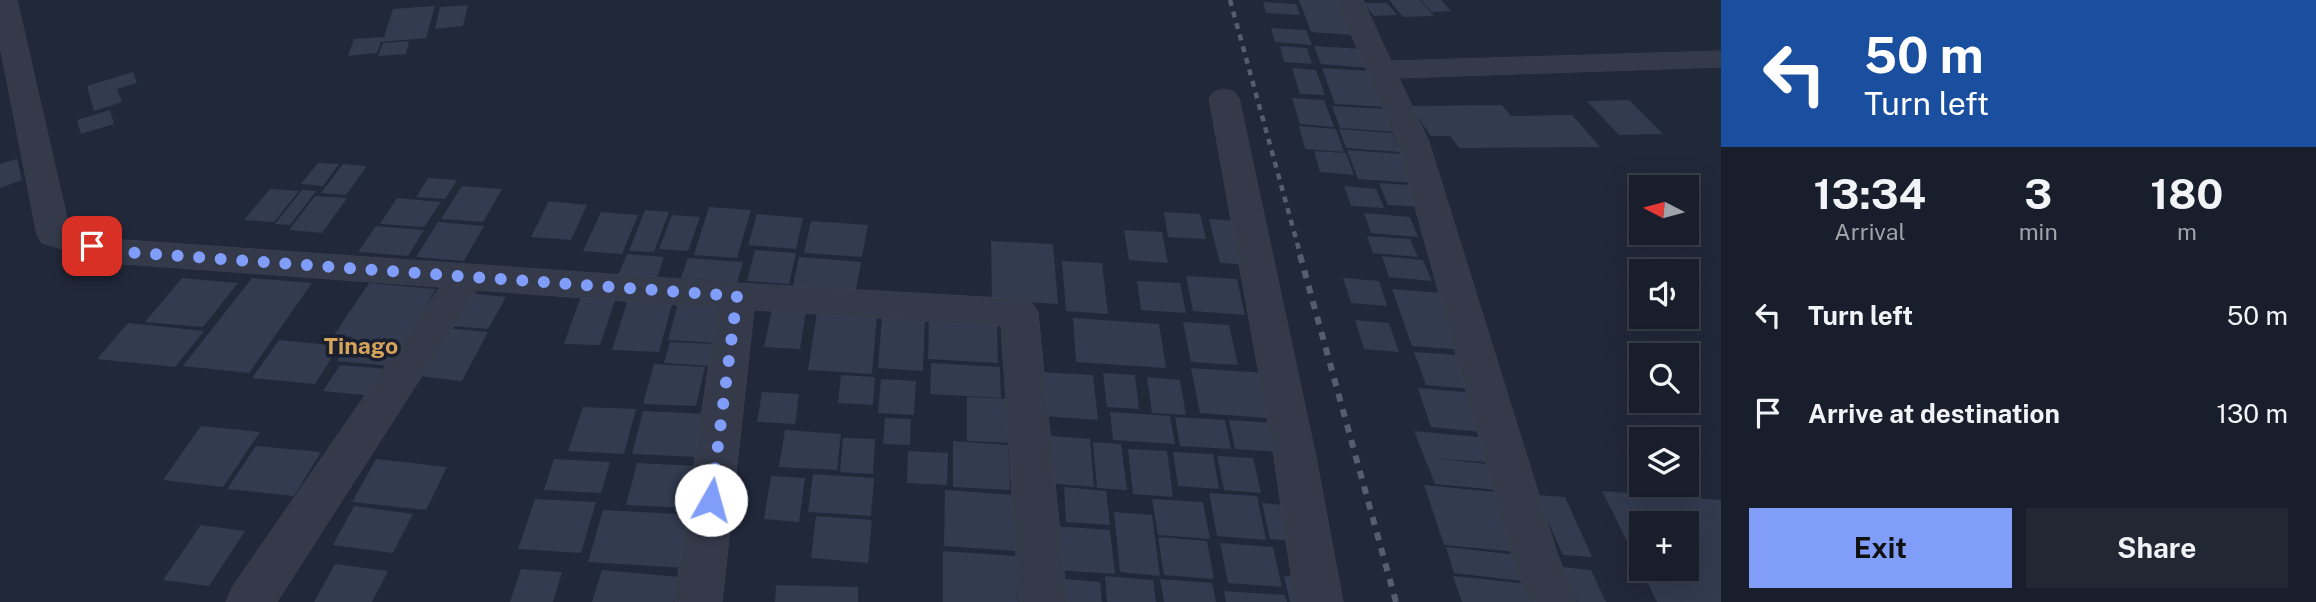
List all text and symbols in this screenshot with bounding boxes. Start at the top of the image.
text: 50 m [1864,26,1984,84]
icon: left [1749,28,1840,119]
text: Turn left [1864,85,1989,122]
text: 13:34 [1814,169,1926,218]
text: 3 [2024,169,2052,218]
text: 180 [2150,169,2223,218]
north arrow [1629,175,1699,245]
map controls [1629,175,1699,581]
pin [62,216,122,276]
text: Arrival [1834,218,1905,245]
text: min [2019,218,2058,245]
text: m [2177,218,2197,245]
icon: arrive [73,227,111,265]
button: sound [1629,259,1699,329]
icon: left [1749,296,1787,334]
text: Turn left [1808,300,1913,331]
text: 50 m [2227,300,2288,331]
district label: Tinago [324,332,398,359]
button: search [1629,343,1699,413]
icon: arrive [1749,394,1787,432]
text: Arrive at destination [1808,398,2060,429]
text: 130 m [2216,398,2288,429]
button: layers [1629,427,1699,497]
position arrow [674,463,748,537]
button: Exit [1749,508,2012,588]
button: Share [2026,508,2288,588]
button: + [1629,511,1699,581]

